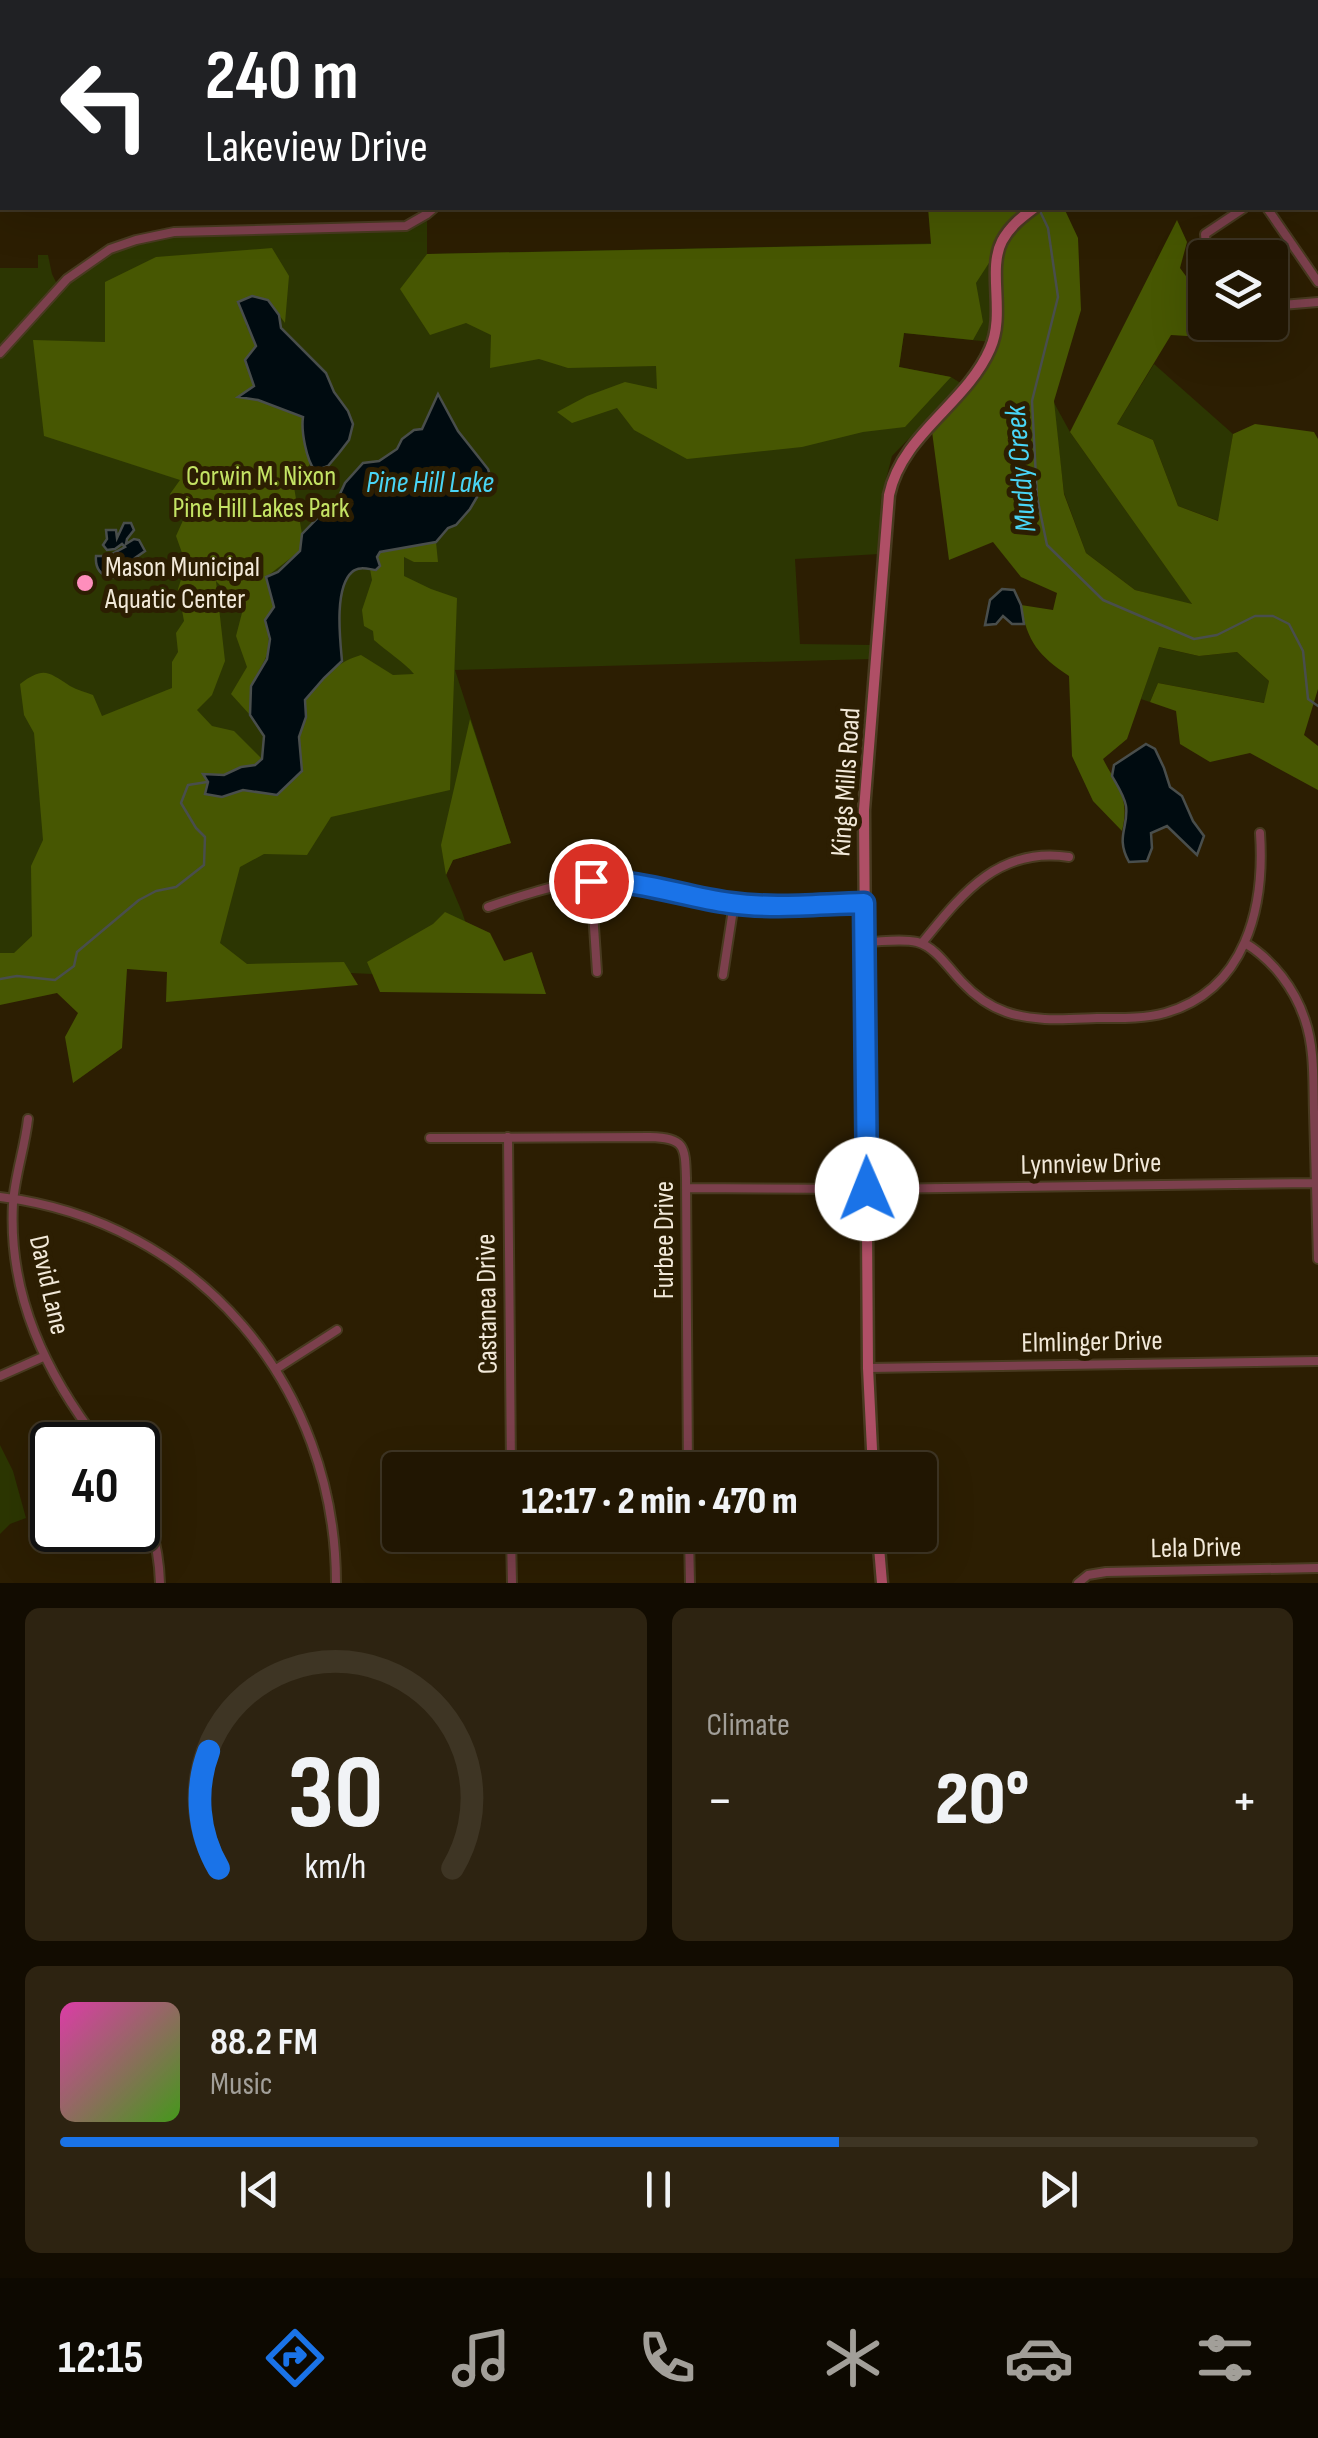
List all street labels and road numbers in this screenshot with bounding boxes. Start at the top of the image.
street label: Kings Mills Road [824,707,868,857]
street label: Lynnview Drive [1020,1146,1162,1182]
street label: Furbee Drive [648,1181,681,1299]
street label: David Lane [22,1232,76,1338]
street label: Castanea Drive [469,1233,505,1375]
street label: Elmlinger Drive [1021,1324,1163,1360]
street label: Lela Drive [1150,1531,1242,1565]

